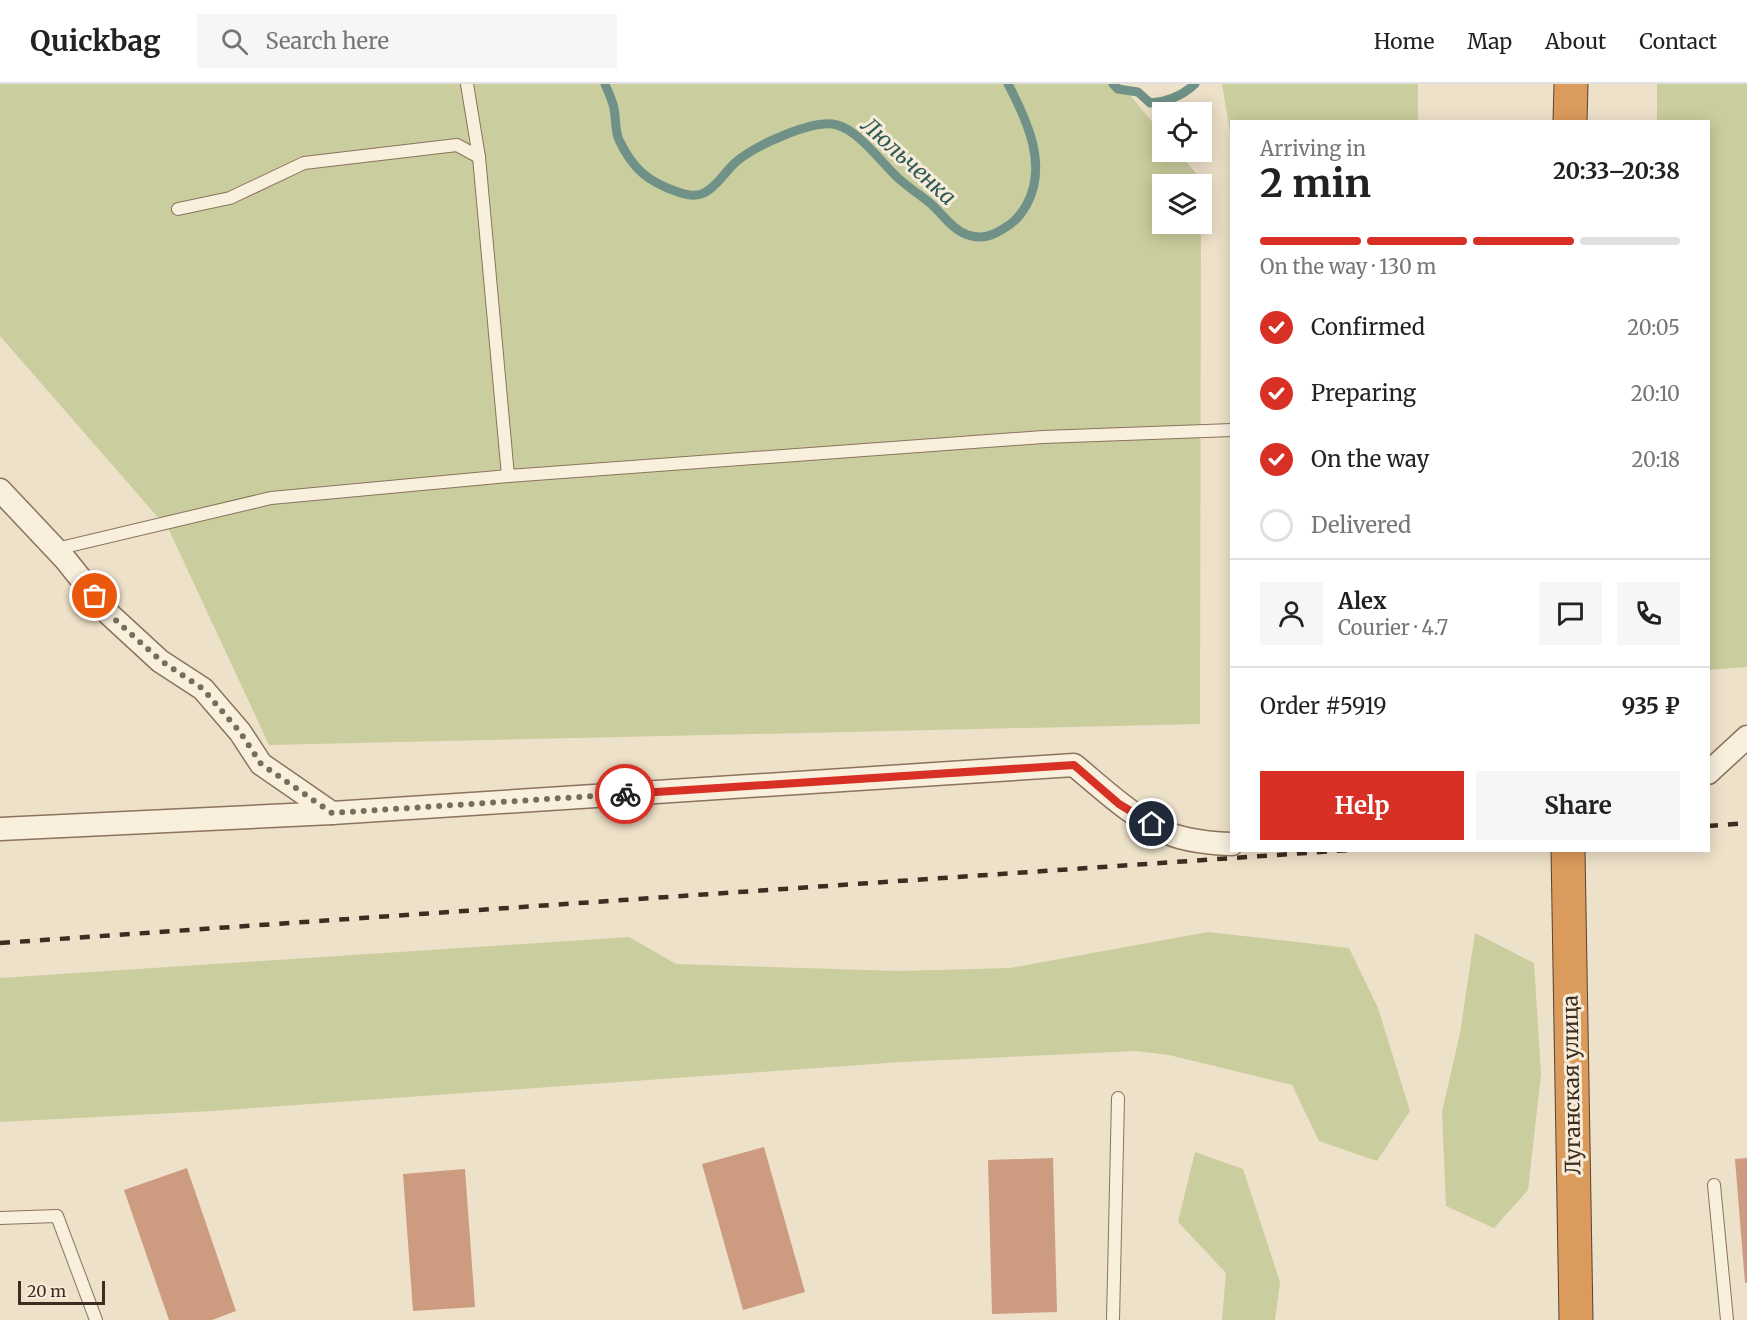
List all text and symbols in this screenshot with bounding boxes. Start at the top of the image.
search box [197,14,617,68]
text: Quickbag [30,23,161,59]
icon: search [218,25,251,58]
text: Search here [266,27,389,55]
text: Home [1374,28,1434,55]
text: Map [1467,28,1512,55]
text: About [1545,28,1606,55]
text: Contact [1639,28,1717,55]
map controls [1152,102,1212,234]
button: locate [1152,102,1212,162]
water label: Люльченка [855,111,962,211]
text: Arriving in [1260,136,1366,161]
text: 20:33–20:38 [1553,157,1680,185]
text: 2 min [1260,159,1371,208]
button: layers [1152,174,1212,234]
text: On the way · 130 m [1260,254,1436,279]
icon: check [1260,311,1293,344]
text: Confirmed [1311,313,1425,341]
text: 20:05 [1627,315,1680,340]
icon: check [1260,377,1293,410]
text: Preparing [1311,379,1416,407]
text: 20:10 [1631,381,1680,406]
icon: check [1260,443,1293,476]
text: On the way [1311,445,1429,473]
text: 20:18 [1632,447,1680,472]
text: Delivered [1311,511,1411,539]
pin [69,570,120,621]
icon: bag [78,579,111,612]
button: person [1260,582,1323,645]
button: chat [1539,582,1602,645]
button: phone [1617,582,1680,645]
text: Alex [1338,587,1387,615]
text: Courier · 4.7 [1338,615,1448,640]
text: Order #5919 [1260,692,1387,720]
text: 935 ₽ [1622,692,1680,720]
courier [595,764,655,824]
button: Help [1260,771,1464,840]
button: Share [1476,771,1680,840]
icon: bike [609,778,642,811]
pin [1126,798,1177,849]
icon: home [1135,807,1168,840]
street label: Луганская улица [1556,995,1587,1175]
scale bar [18,1278,105,1306]
text: 20 m [27,1281,66,1301]

